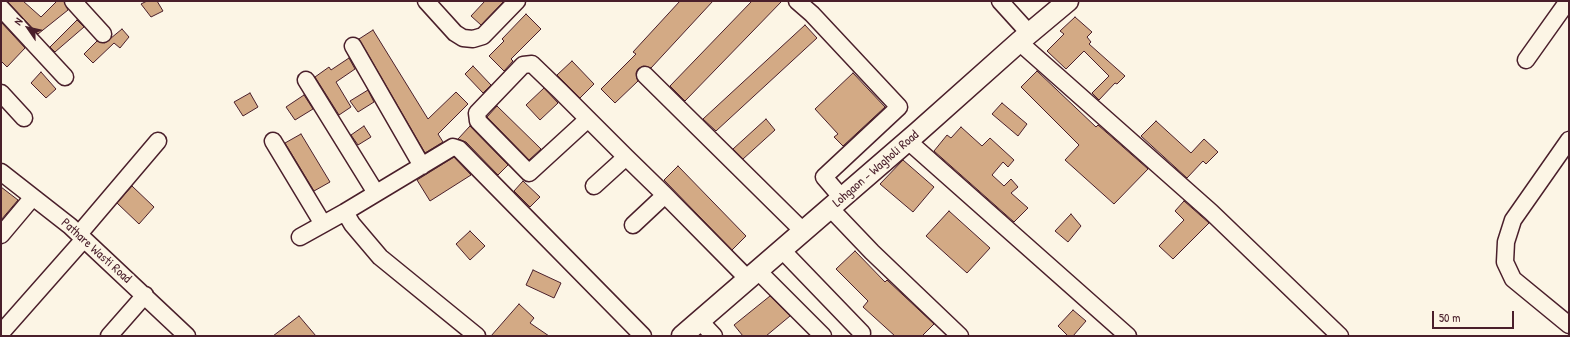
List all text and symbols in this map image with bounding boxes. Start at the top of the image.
north arrow [8,8,48,48]
text: N [11,15,25,28]
street label: Lohgaon - Wagholi Road [830,127,922,211]
street label: Pathare Wasti Road [58,215,134,287]
scale bar [1434,303,1516,329]
text: 50 m [1439,309,1460,326]

